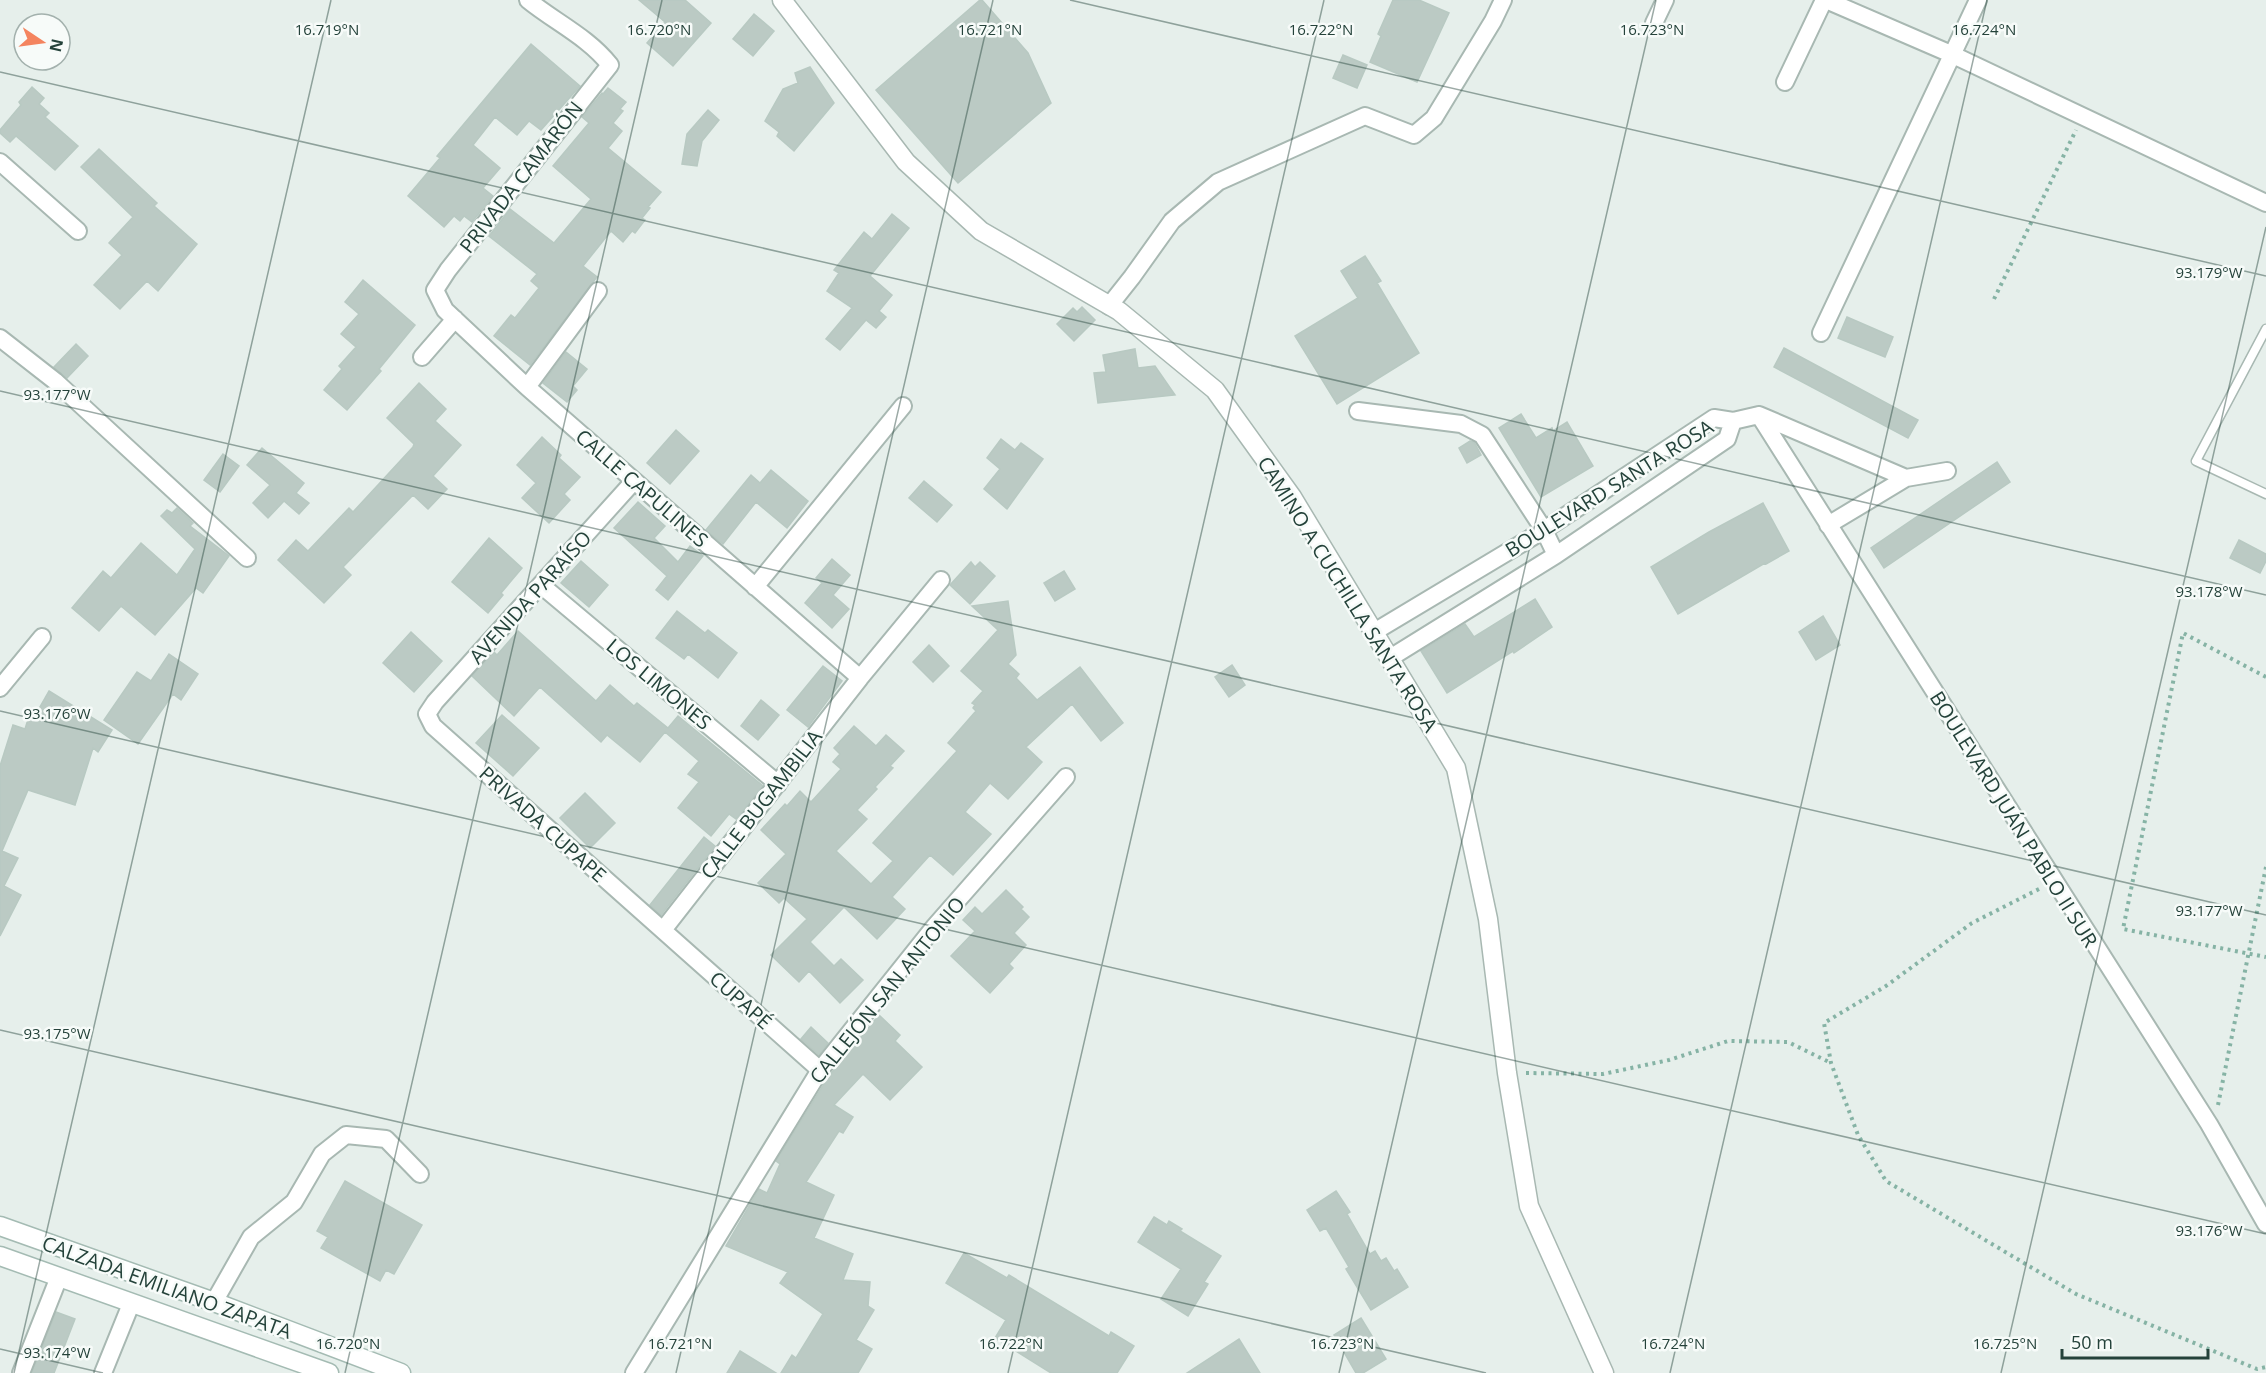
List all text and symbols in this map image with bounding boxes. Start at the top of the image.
north arrow [12,12,72,72]
text: 16.719°N [295,19,359,39]
text: 16.720°N [627,19,691,39]
text: 16.721°N [958,19,1022,39]
text: 16.722°N [1289,19,1353,39]
text: 16.723°N [1620,19,1684,39]
text: 16.724°N [1952,19,2016,39]
text: N [44,37,69,54]
street label: PRIVADA CAMARÓN [453,96,589,258]
text: 93.179°W [2175,262,2243,282]
text: 93.177°W [23,384,91,404]
street label: BOULEVARD SANTA ROSA [1500,413,1718,563]
street label: CALLE CAPULINES [570,423,714,553]
street label: CAMINO A CUCHILLA SANTA ROSA [1252,451,1445,737]
street label: AVENIDA PARAÍSO [463,525,597,669]
text: 93.178°W [2175,581,2243,601]
street label: LOS LIMONES [601,632,717,736]
street label: BOULEVARD JUÁN PABLO II SUR [1924,686,2105,953]
text: 93.176°W [23,703,91,723]
street label: CALLE BUGAMBILIA [694,724,828,884]
street label: PRIVADA CUPAPE [474,760,612,888]
street label: CALLEJÓN SAN ANTONIO [803,891,971,1089]
text: 93.177°W [2175,900,2243,920]
street label: CUPAPÉ [704,965,778,1035]
text: 93.175°W [23,1023,91,1043]
text: 93.176°W [2175,1220,2243,1240]
street label: CALZADA EMILIANO ZAPATA [38,1229,296,1345]
scale bar [2062,1322,2208,1360]
text: 50 m [2071,1330,2113,1354]
text: 16.720°N [316,1333,380,1353]
text: 16.721°N [648,1333,712,1353]
text: 16.722°N [979,1333,1043,1353]
text: 16.723°N [1310,1333,1374,1353]
text: 16.724°N [1641,1333,1705,1353]
text: 16.725°N [1973,1333,2037,1353]
text: 93.174°W [23,1342,91,1362]

